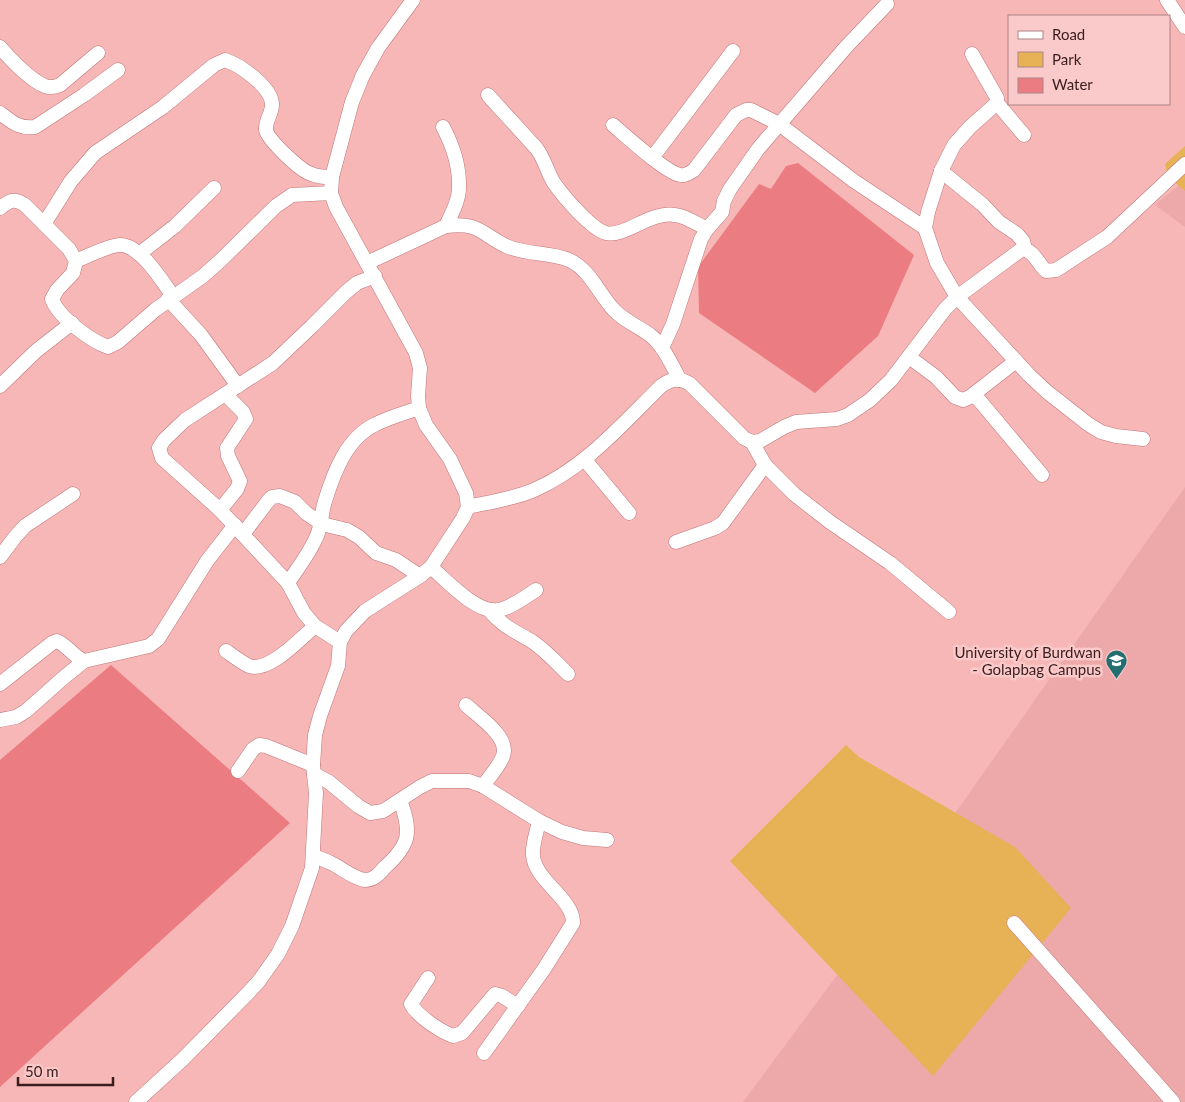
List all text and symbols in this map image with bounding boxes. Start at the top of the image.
legend [1008,15,1170,105]
text: Road [1052,25,1085,43]
text: Park [1052,50,1082,68]
text: Water [1052,75,1093,93]
place label: University of Burdwan - Golapbag Campus [955,643,1101,678]
school or university icon: University of Burdwan - Golapbag Campus [1105,649,1129,680]
scale bar [18,1054,112,1086]
text: 50 m [25,1062,59,1080]

